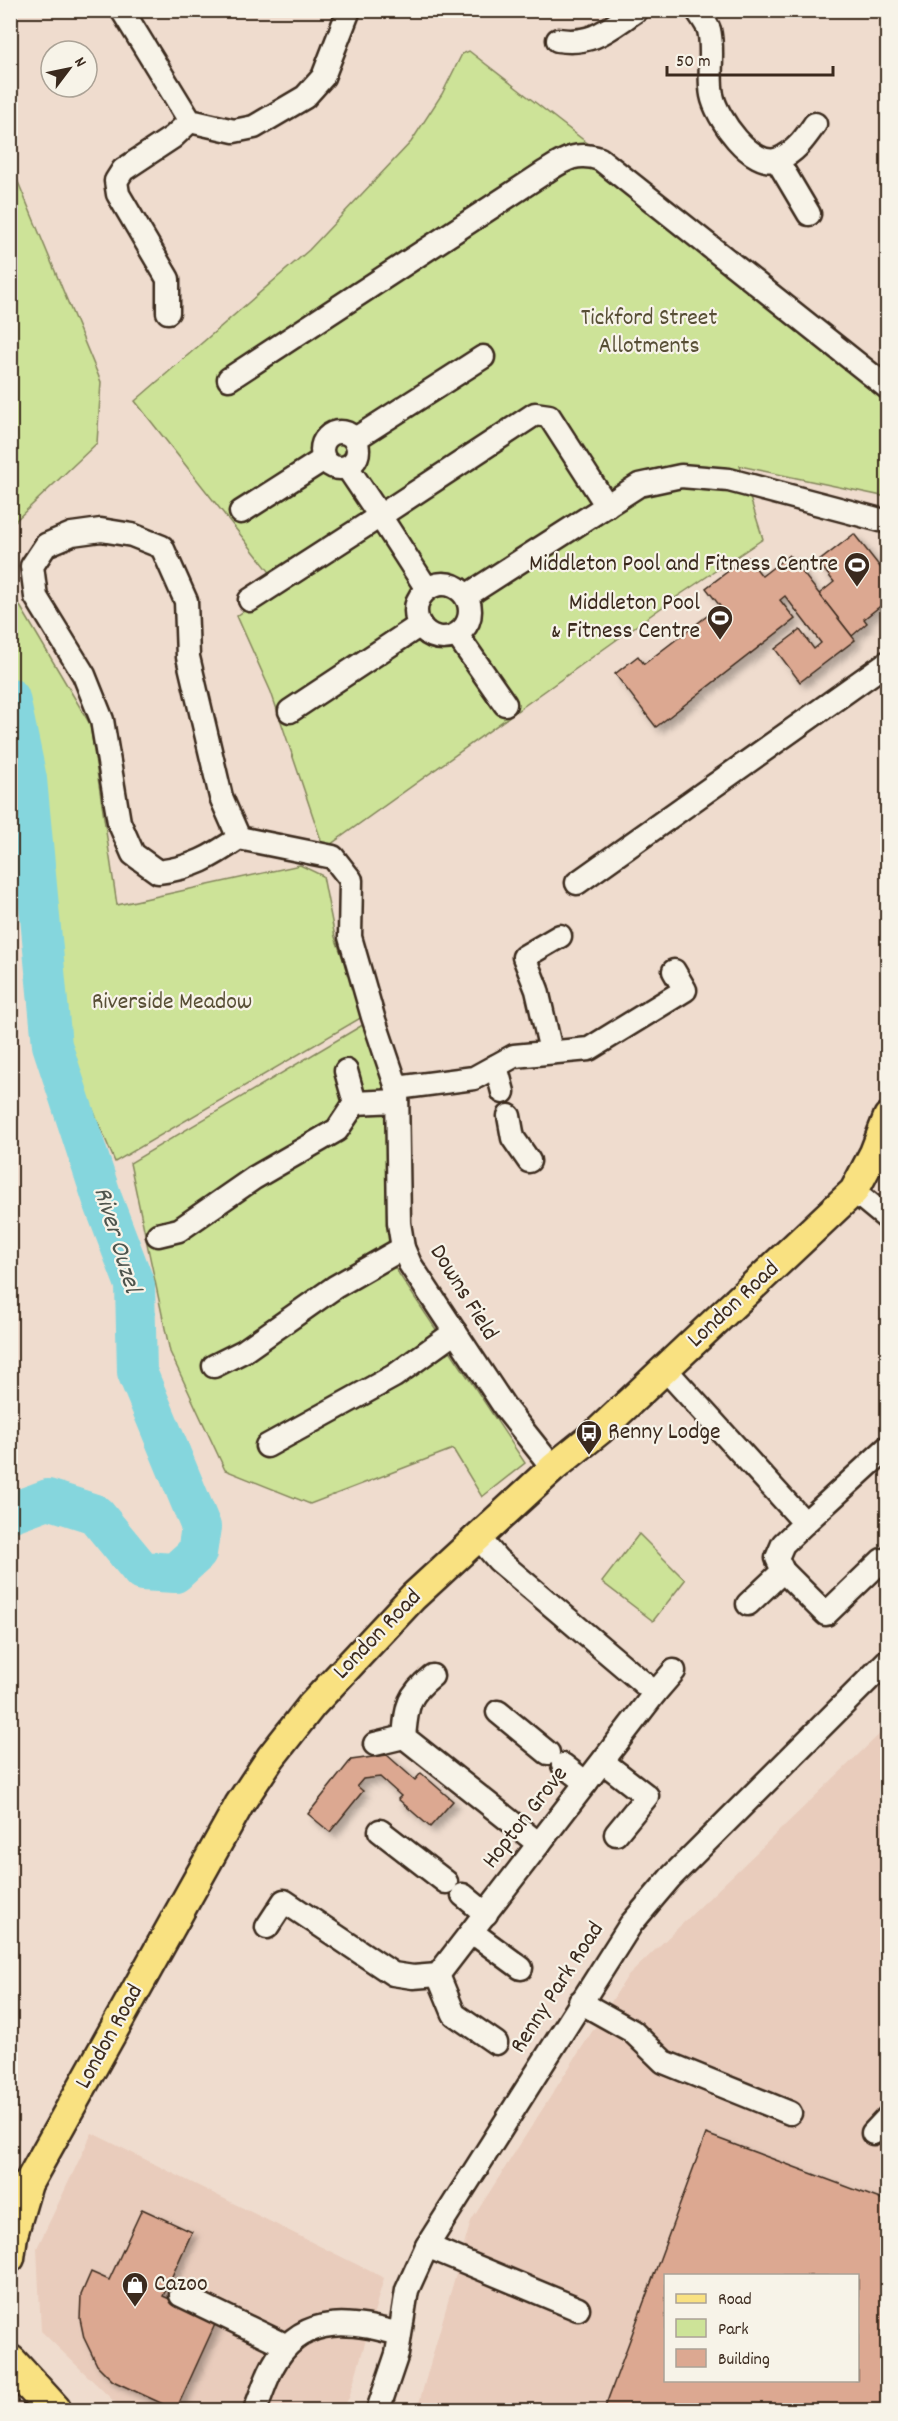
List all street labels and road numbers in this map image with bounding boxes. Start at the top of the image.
street label: Downs Field [420,1238,506,1348]
street label: London Road [680,1253,788,1357]
street label: London Road [326,1582,430,1688]
street label: Hopton Grove [475,1759,577,1877]
street label: Renny Park Road [503,1915,613,2061]
street label: London Road [67,1978,153,2096]

